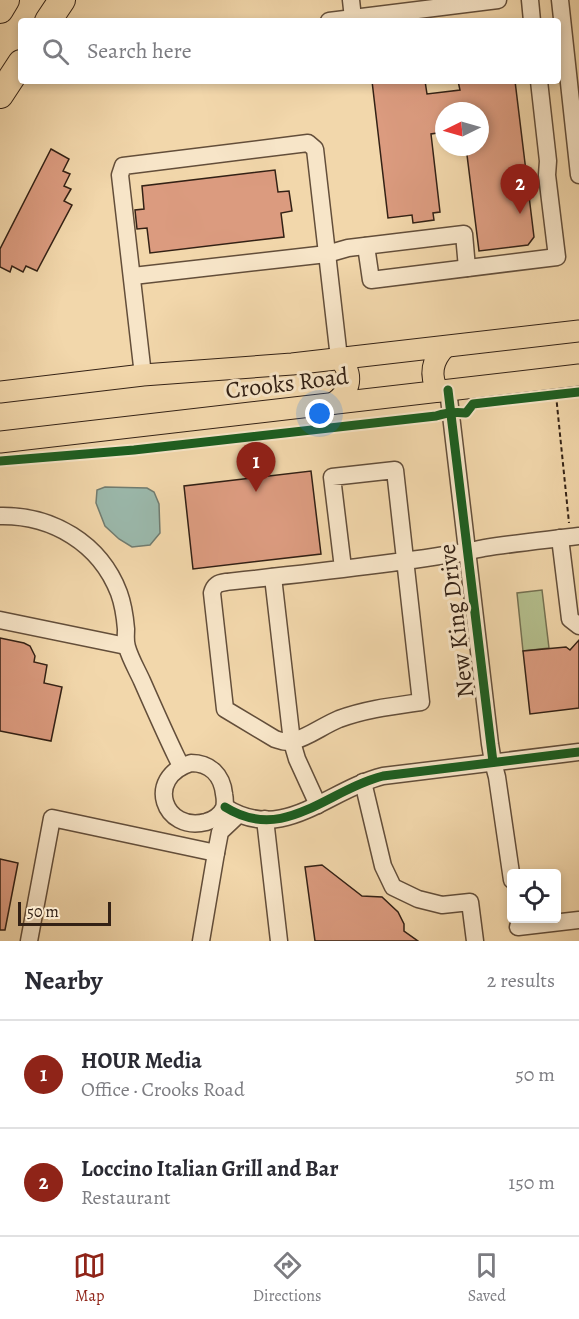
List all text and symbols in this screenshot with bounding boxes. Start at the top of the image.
search box [18,18,561,84]
icon: search [39,35,72,68]
text: Search here [87,36,192,66]
north arrow [435,102,489,156]
pin: 2 [500,164,540,214]
street label: Crooks Road [224,360,350,406]
your location [305,399,334,428]
pin: 1 [236,442,276,492]
street label: New King Drive [431,542,481,700]
map controls [507,869,561,923]
button: locate [507,869,561,923]
scale bar [18,899,111,926]
text: 50 m [27,901,59,923]
text: Nearby [24,963,103,998]
text: 2 results [487,967,555,994]
text: HOUR Media [81,1046,202,1076]
text: 1 [40,1061,47,1088]
text: 50 m [515,1061,555,1088]
text: Office · Crooks Road [81,1076,245,1103]
text: Loccino Italian Grill and Bar [81,1154,339,1184]
text: 2 [39,1169,48,1196]
text: 150 m [508,1169,555,1196]
text: Restaurant [81,1184,171,1211]
tab: Map [73,1249,106,1307]
tab: Directions [253,1249,321,1307]
tab: Saved [468,1249,506,1307]

